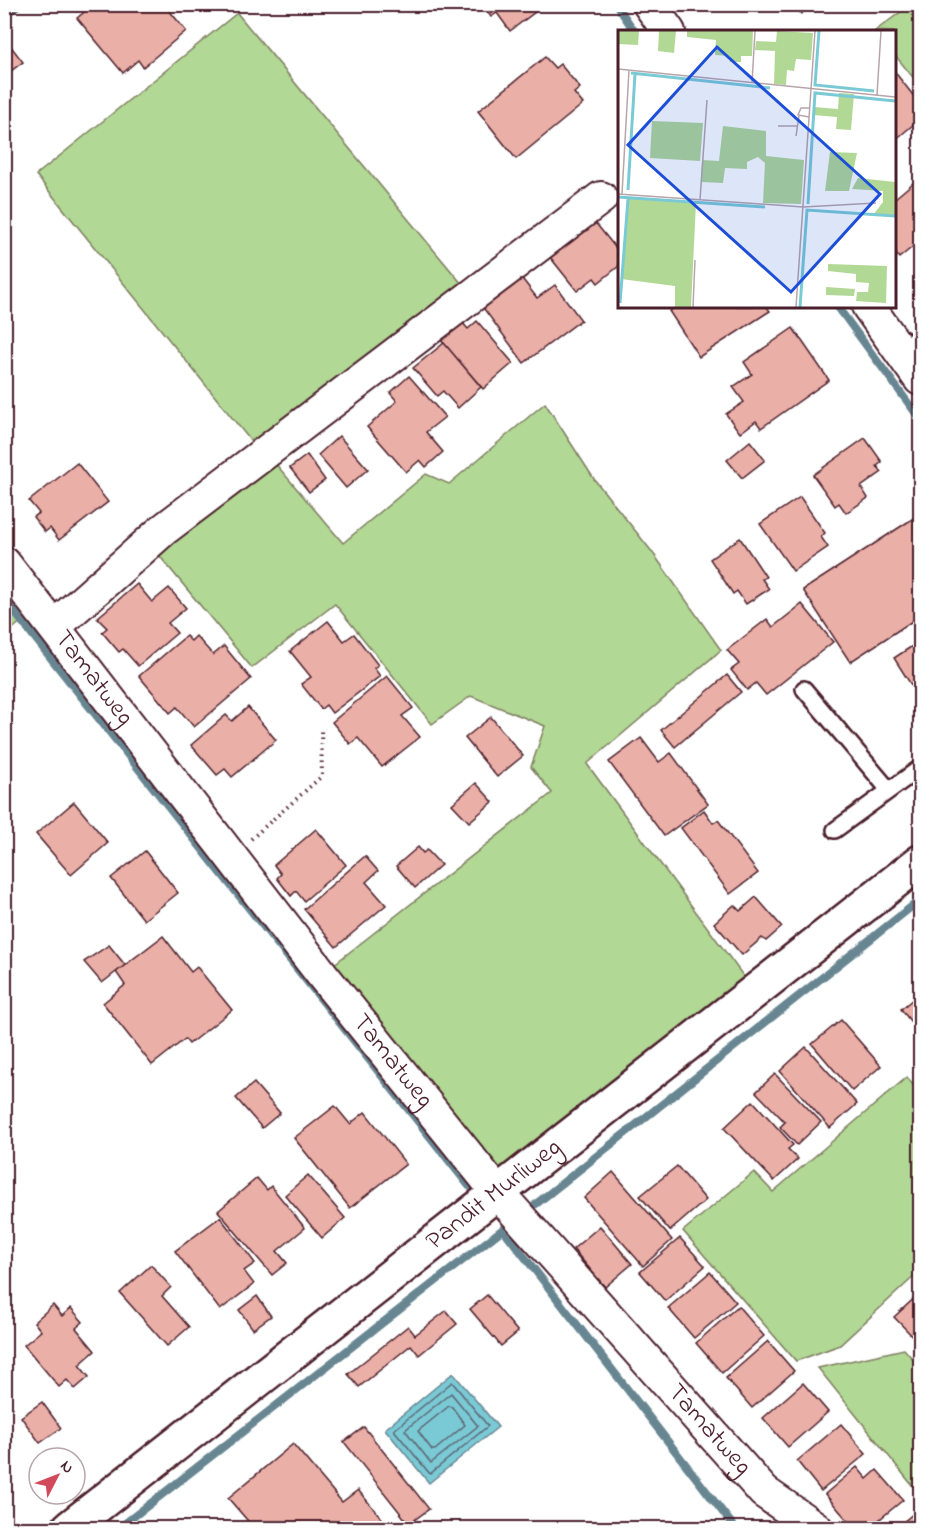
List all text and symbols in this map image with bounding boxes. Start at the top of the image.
inset map [618,30,895,308]
street label: Tamatweg [44,622,143,735]
street label: Tamatweg [342,1006,442,1117]
street label: Pandit Murliweg [418,1130,570,1260]
street label: Tamatweg [657,1376,760,1485]
north arrow [27,1446,87,1506]
text: N [54,1455,79,1479]

